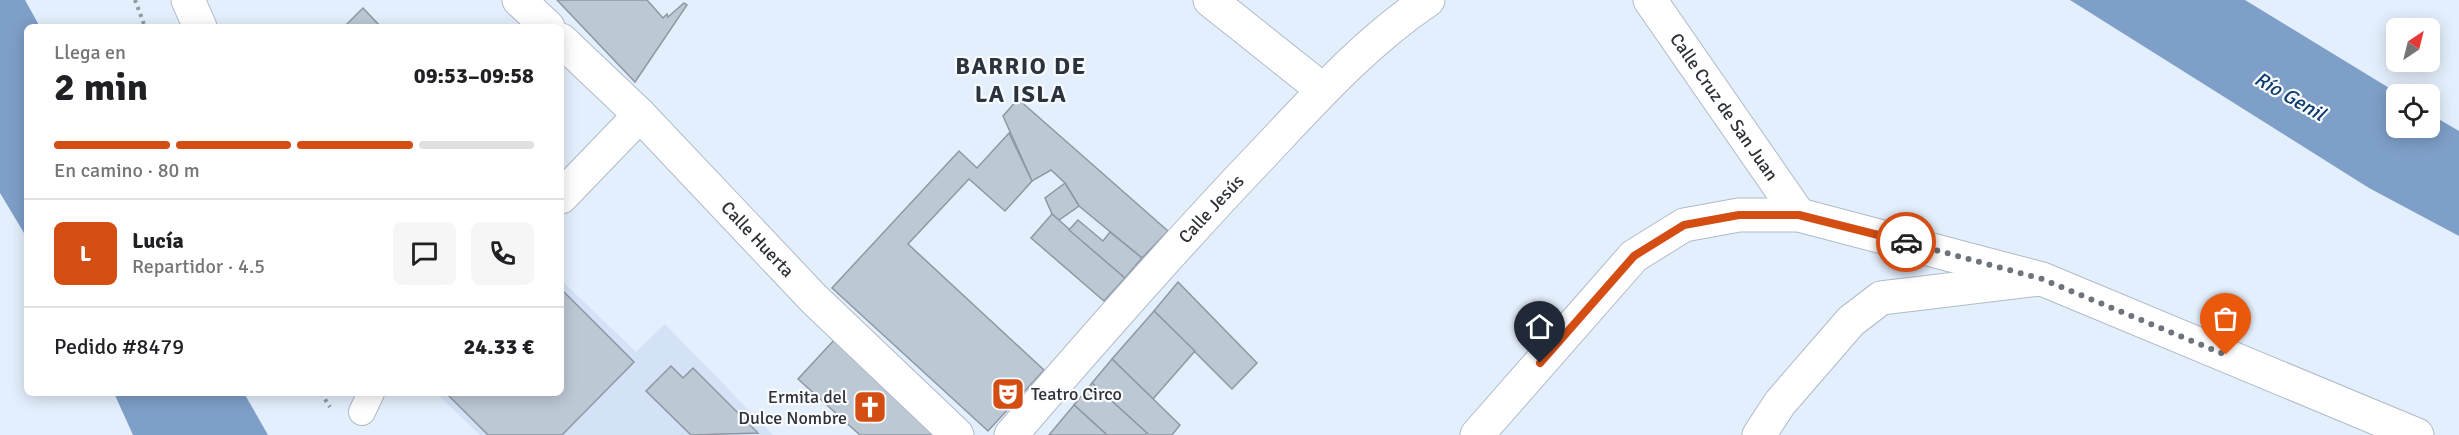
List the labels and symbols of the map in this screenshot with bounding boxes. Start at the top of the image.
north arrow [2386,18,2440,72]
street label: Calle Cruz de San Juan [1665,29,1783,185]
district label: BARRIO DE LA ISLA [955,51,1087,109]
water label: Río Genil [2250,66,2331,128]
street label: Calle Jesús [1174,170,1249,248]
street label: Calle Huerta [716,197,799,282]
courier [1876,212,1936,272]
pin [2200,293,2251,355]
pin [1514,301,1565,363]
theatre icon: Teatro Circo [990,376,1026,412]
place label: Teatro Circo [1031,383,1122,405]
place label: Ermita del Dulce Nombre [738,386,847,429]
church icon: Ermita del Dulce Nombre [852,389,888,425]

